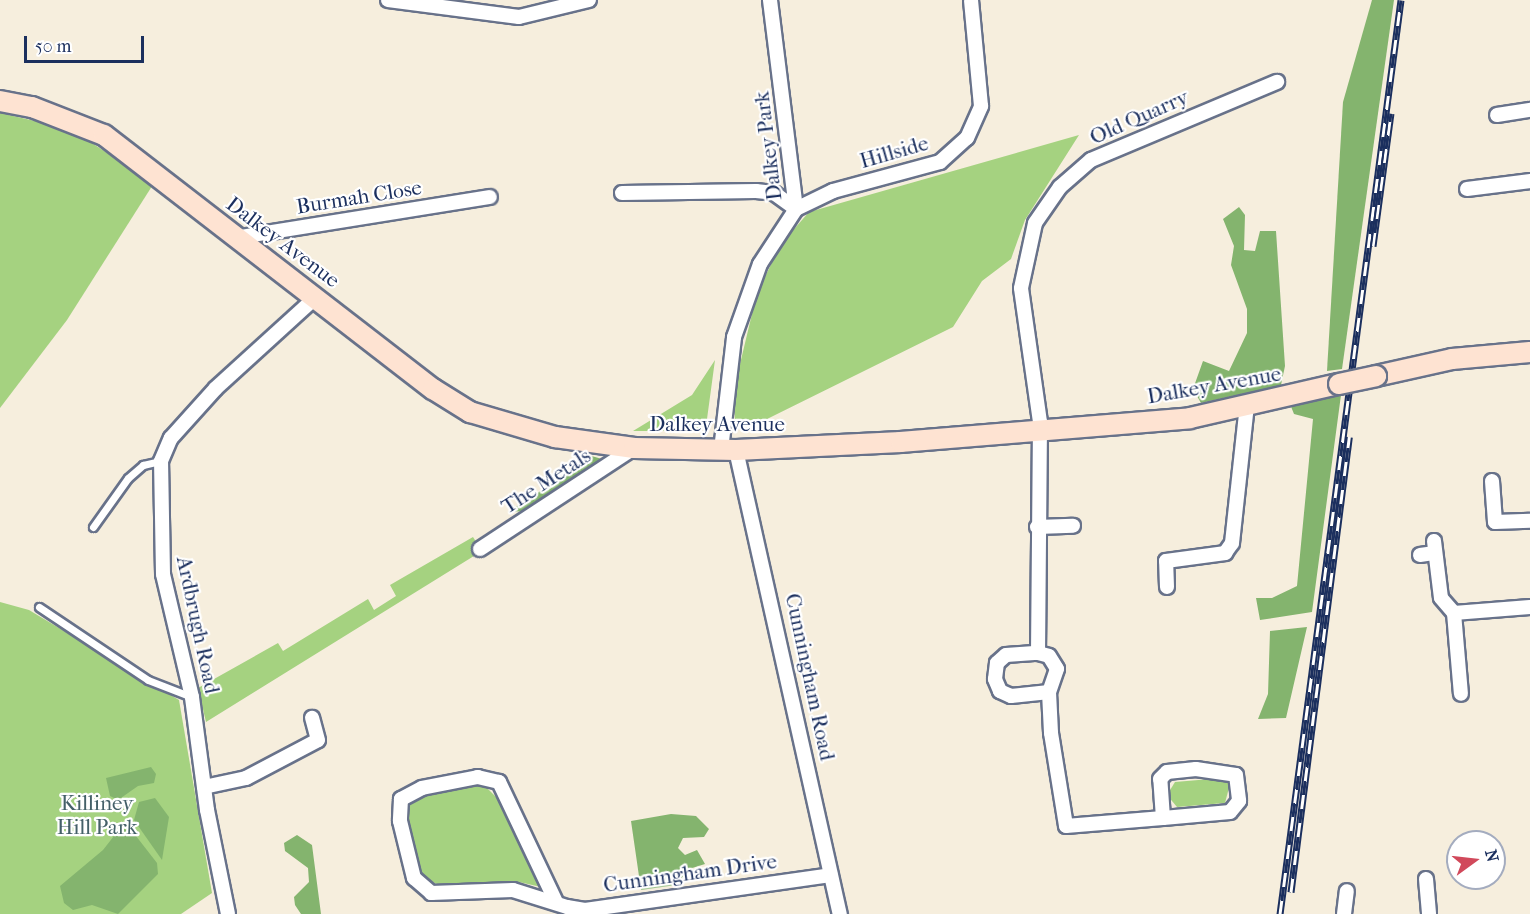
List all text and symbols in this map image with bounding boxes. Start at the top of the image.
scale bar [27,24,147,62]
text: 50 m [35,36,71,57]
street label: Old Quarry [1086,84,1192,150]
street label: Dalkey Park [749,90,787,202]
street label: Hillside [857,130,931,174]
street label: Burmah Close [295,175,423,219]
street label: Dalkey Avenue [221,191,345,293]
street label: Dalkey Avenue [1145,361,1283,409]
street label: Dalkey Avenue [649,411,785,437]
street label: The Metals [497,443,595,519]
street label: Ardbrugh Road [171,554,225,696]
street label: Cunningham Road [780,591,840,763]
park label: Killiney Hill Park [57,790,137,840]
north arrow [1446,830,1506,890]
text: N [1481,847,1503,864]
street label: Cunningham Drive [602,848,778,898]

